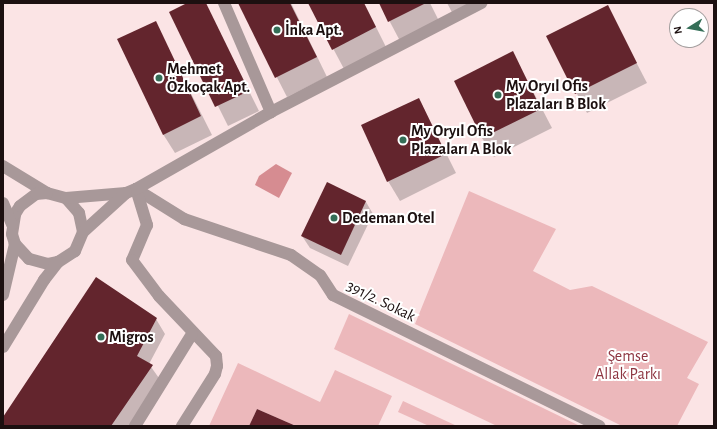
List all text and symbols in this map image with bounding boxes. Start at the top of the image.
north arrow [669,8,709,48]
place label: İnka Apt. [285,20,342,40]
marker: İnka Apt. [272,25,282,35]
text: N [672,25,684,35]
place label: Mehmet Özkoçak Apt. [167,59,250,97]
marker: Mehmet Özkoçak Apt. [154,73,164,83]
place label: My Oryıl Ofis Plazaları B Blok [506,76,606,114]
marker: My Oryıl Ofis Plazaları B Blok [493,90,503,100]
place label: My Oryıl Ofis Plazaları A Blok [411,121,512,159]
marker: My Oryıl Ofis Plazaları A Blok [398,135,408,145]
place label: Dedeman Otel [342,208,435,228]
marker: Dedeman Otel [329,213,339,223]
street label: 391/2. Sokak [343,276,419,326]
place label: Migros [109,327,154,347]
marker: Migros [96,332,106,342]
park label: Şemse Allak Parkı [595,346,661,384]

